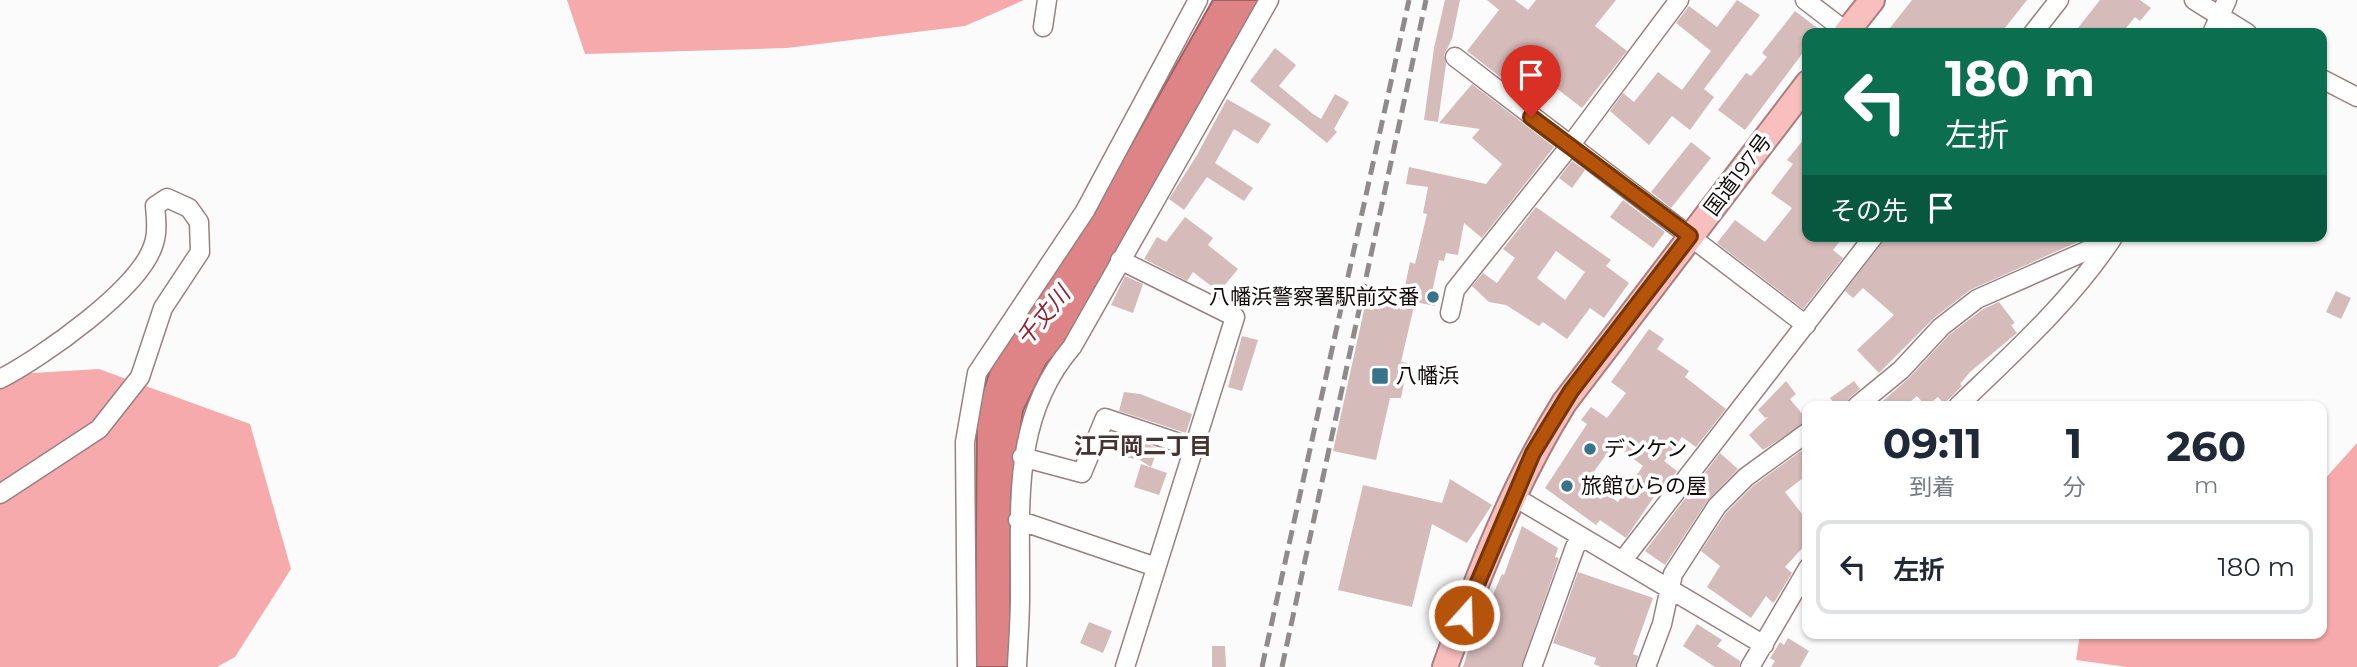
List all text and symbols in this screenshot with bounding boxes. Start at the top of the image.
pin [1501,45,1561,117]
text: 180 m [1945,49,2095,108]
icon: arrive [1512,56,1550,94]
icon: left [1830,56,1921,147]
text: 左折 [1945,115,2009,154]
street label: 国道197号 [1699,129,1776,220]
icon: arrive [1922,189,1960,227]
text: その先 [1830,195,1908,227]
water label: 千丈川 [1010,278,1078,351]
place label: 八幡浜警察署駅前交番 [1209,284,1419,309]
marker: 八幡浜警察署駅前交番 [1425,289,1441,305]
place label: 八幡浜 [1396,363,1459,388]
marker: 八幡浜 [1370,366,1390,386]
text: 09:11 [1883,417,1982,469]
text: 1 [2066,417,2082,469]
text: 260 [2166,420,2246,472]
district label: 江戸岡二丁目 [1074,432,1212,460]
place label: デンケン [1604,436,1687,461]
marker: デンケン [1582,441,1598,457]
text: m [2194,471,2218,499]
place label: 旅館ひらの屋 [1581,473,1707,498]
text: 到着 [1909,473,1955,501]
text: 分 [2063,473,2086,501]
marker: 旅館ひらの屋 [1559,478,1575,494]
icon: left [1834,548,1872,586]
text: 180 m [2217,551,2295,583]
text: 左折 [1893,554,1945,586]
position arrow [1427,578,1501,652]

